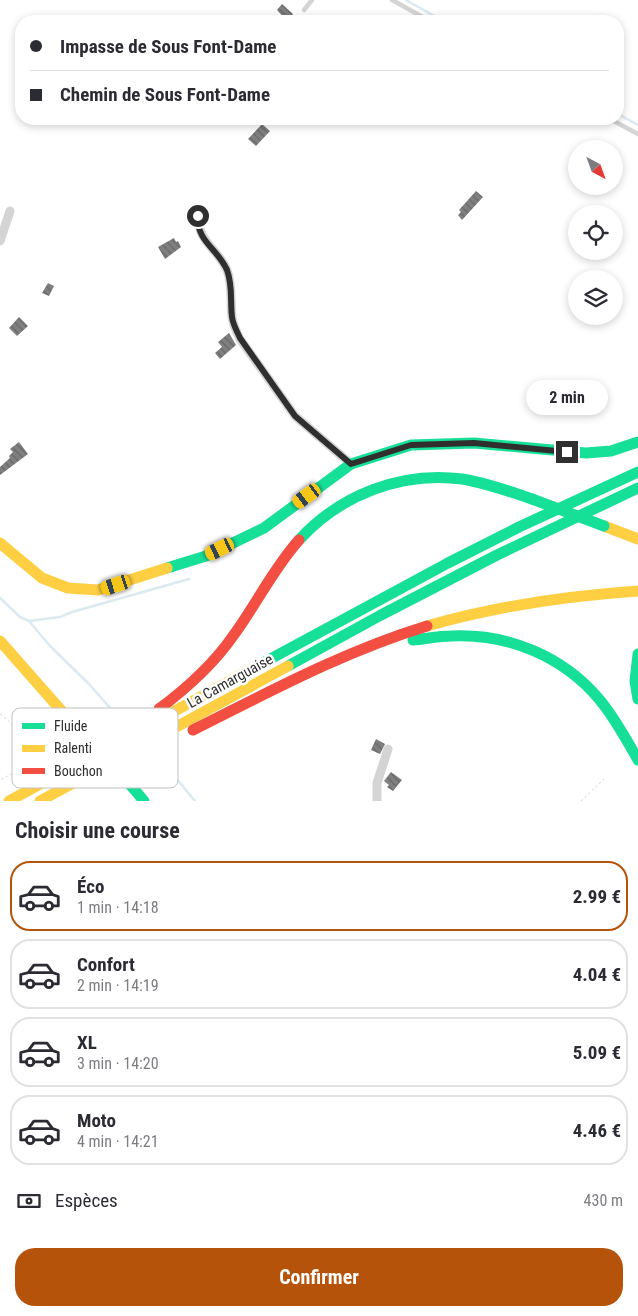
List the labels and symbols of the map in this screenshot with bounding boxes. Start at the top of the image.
north arrow [568,140,622,195]
route start [187,205,209,227]
callout: 2 min [526,380,608,414]
route end [556,441,578,463]
car [290,481,323,511]
car [203,536,236,562]
car [99,573,132,597]
street label: La Camarguaise [184,650,276,712]
legend [12,708,178,788]
text: Fluide [54,718,88,734]
text: Ralenti [54,740,92,756]
text: Bouchon [54,763,102,779]

